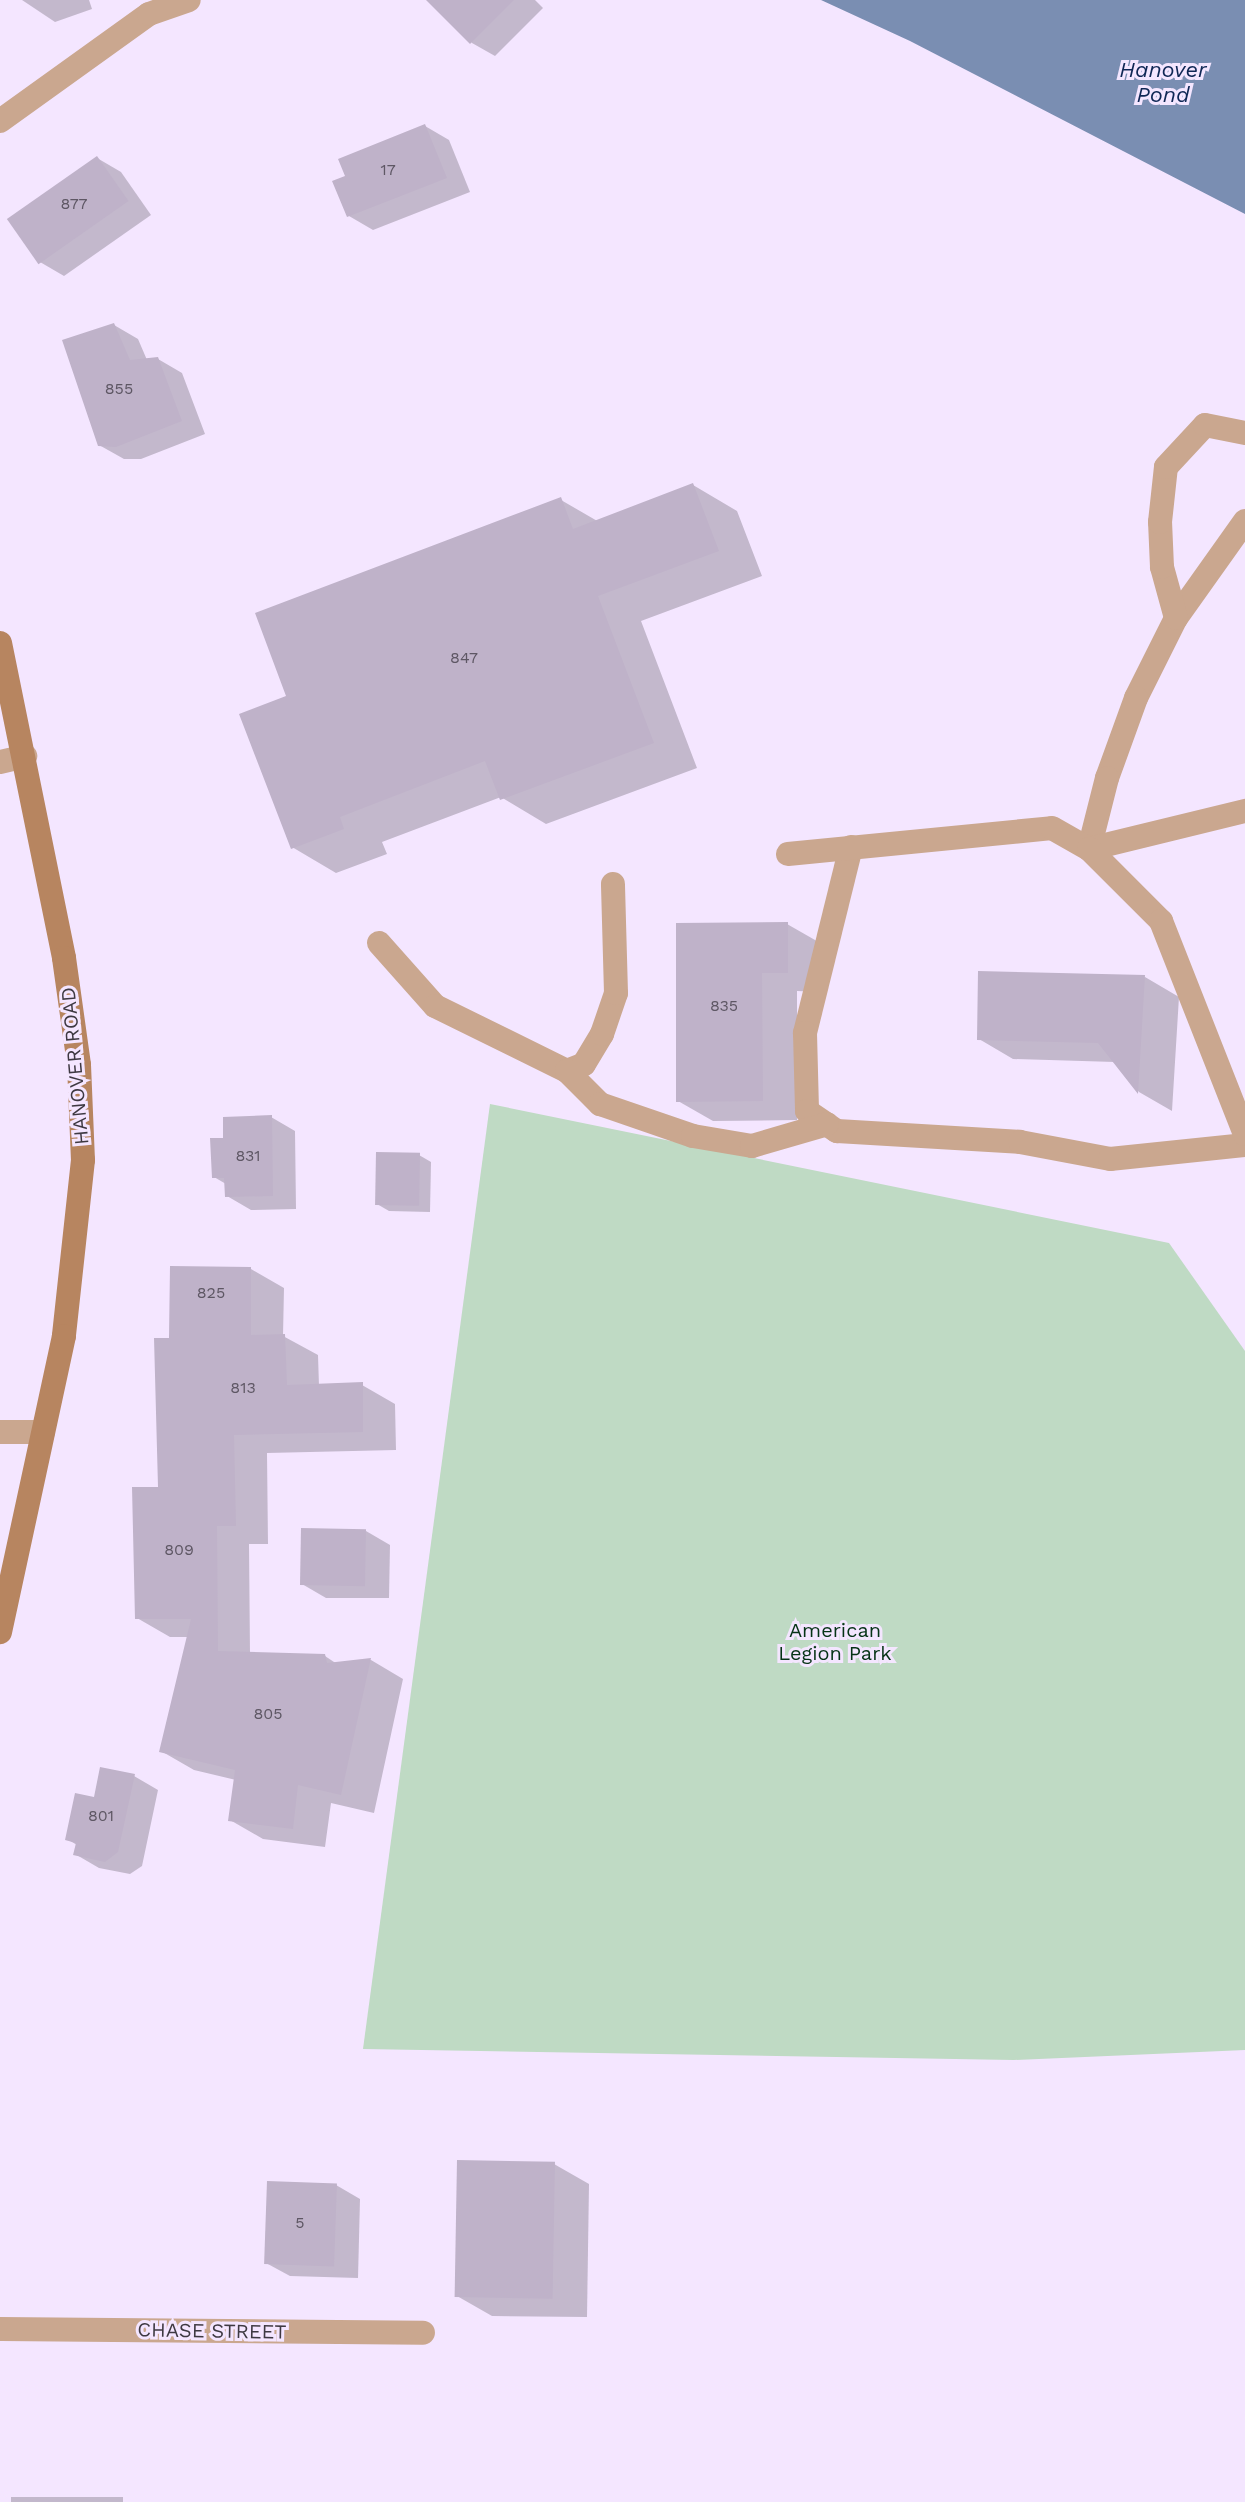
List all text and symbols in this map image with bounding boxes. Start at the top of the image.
water label: Hanover Pond [1119,56,1207,108]
house number: 17 [380,160,396,180]
house number: 877 [60,194,88,214]
house number: 855 [105,379,133,399]
house number: 847 [450,648,478,668]
street label: HANOVER ROAD [56,986,94,1146]
house number: 835 [710,996,738,1016]
house number: 831 [235,1146,261,1166]
house number: 825 [197,1283,225,1303]
house number: 813 [230,1378,256,1398]
house number: 809 [164,1540,194,1560]
park label: American Legion Park [778,1619,892,1666]
house number: 805 [253,1704,283,1724]
house number: 801 [88,1806,114,1826]
house number: 5 [295,2213,305,2233]
street label: CHASE STREET [137,2318,287,2344]

